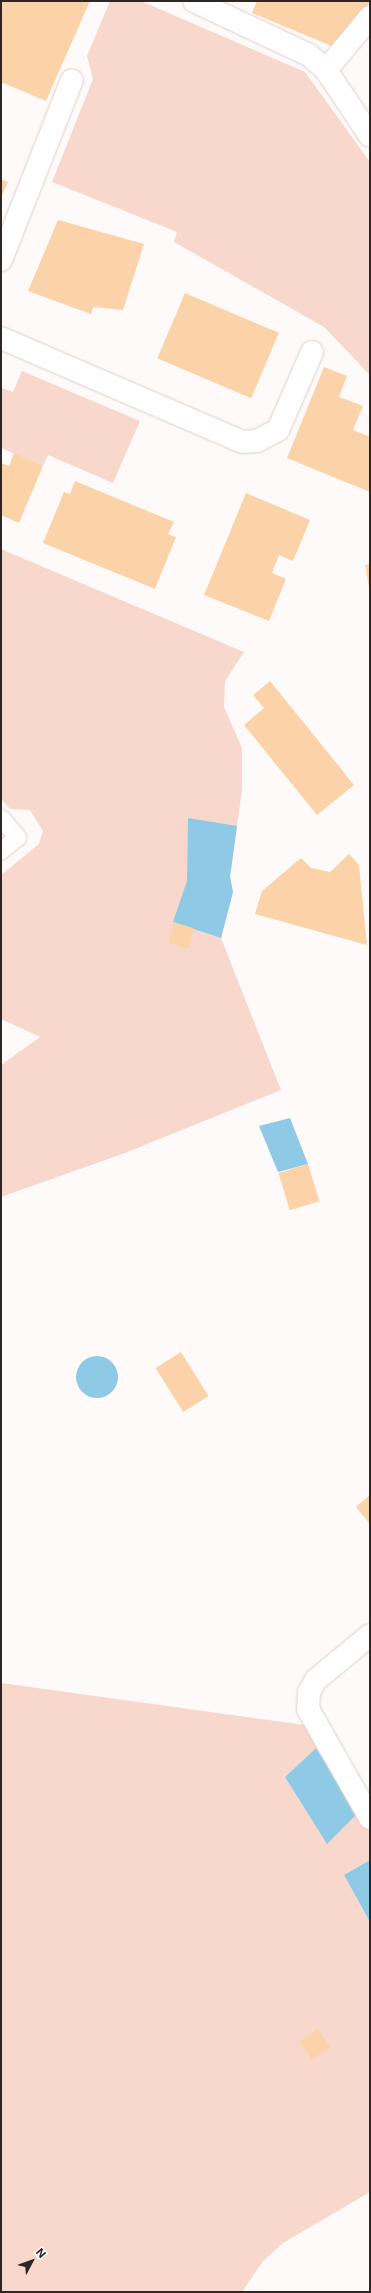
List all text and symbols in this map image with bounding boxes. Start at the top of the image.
north arrow [12,2241,52,2281]
text: N [33,2245,49,2261]

